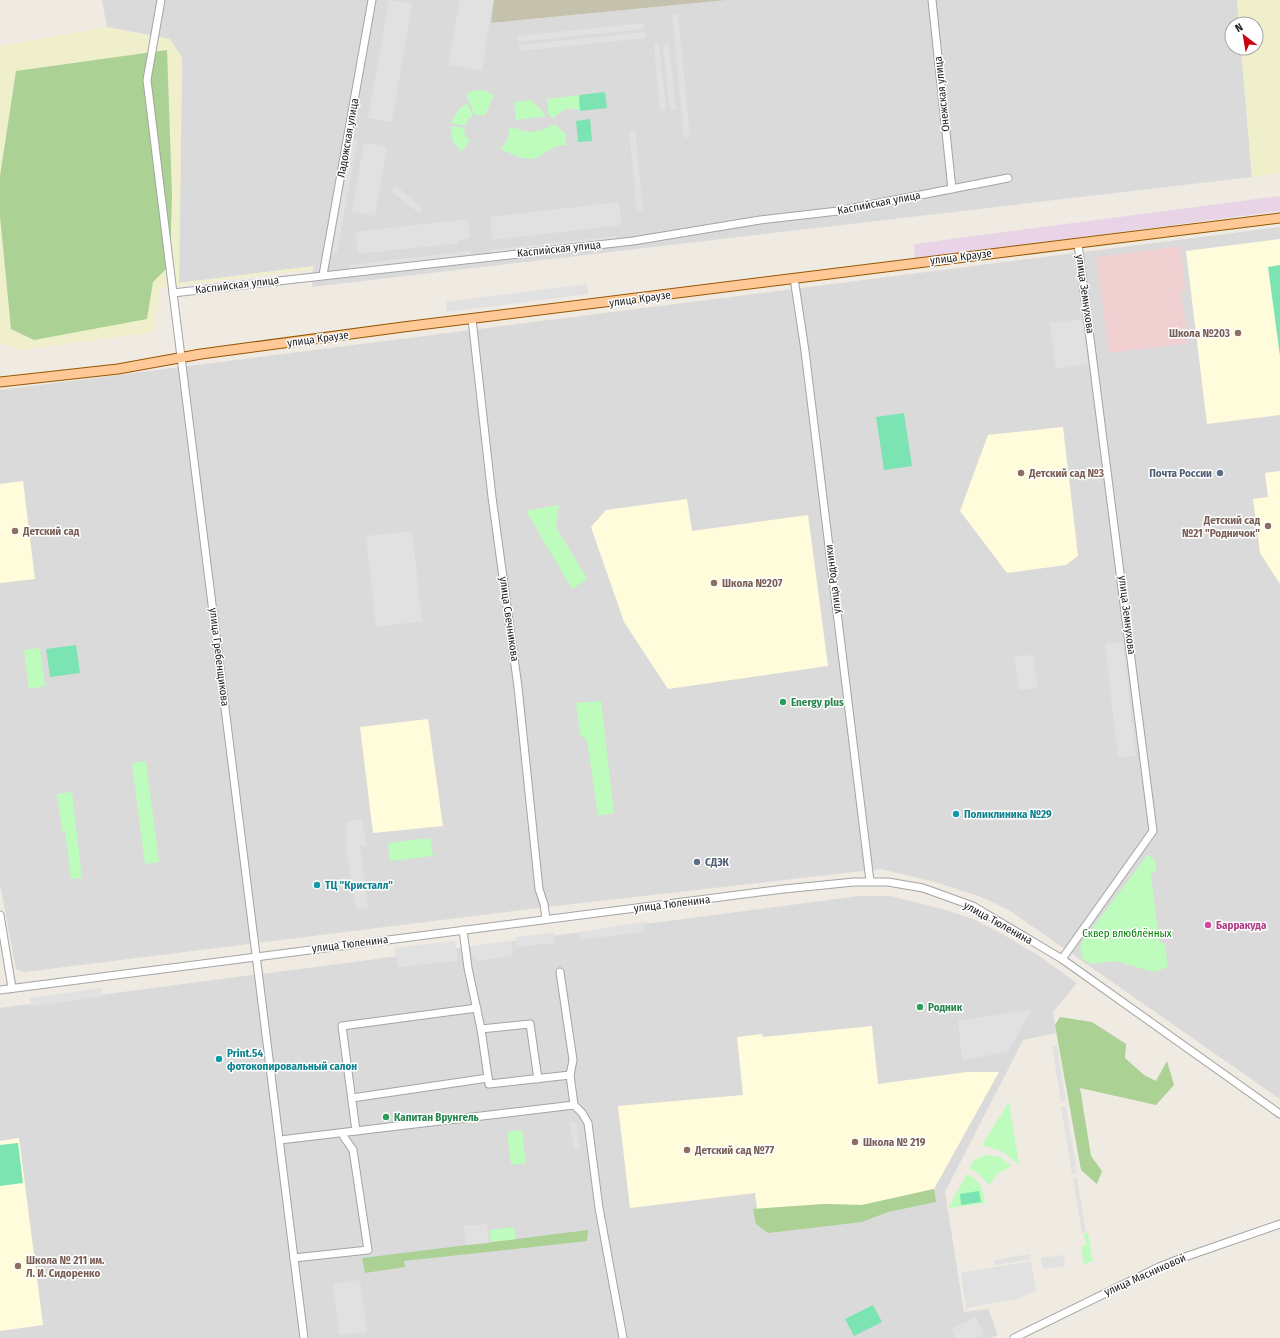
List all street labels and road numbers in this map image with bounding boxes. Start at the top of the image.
street label: Онежская улица [932,56,952,132]
street label: Ладожская улица [335,97,361,179]
street label: Каспийская улица [836,189,922,217]
street label: Каспийская улица [516,238,602,260]
street label: улица Краузе [929,247,993,267]
street label: улица Земнухова [1073,254,1097,334]
street label: Каспийская улица [194,273,280,297]
street label: улица Краузе [608,288,672,310]
street label: улица Краузе [286,328,350,350]
street label: улица Родники [822,544,844,614]
street label: улица Земнухова [1116,575,1138,655]
street label: улица Свечникова [497,576,521,662]
street label: улица Гребенщикова [207,607,231,707]
street label: улица Тюленина [633,893,711,915]
street label: улица Тюленина [961,899,1035,947]
street label: улица Тюленина [311,933,389,955]
street label: улица Мясниковой [1102,1251,1188,1299]

